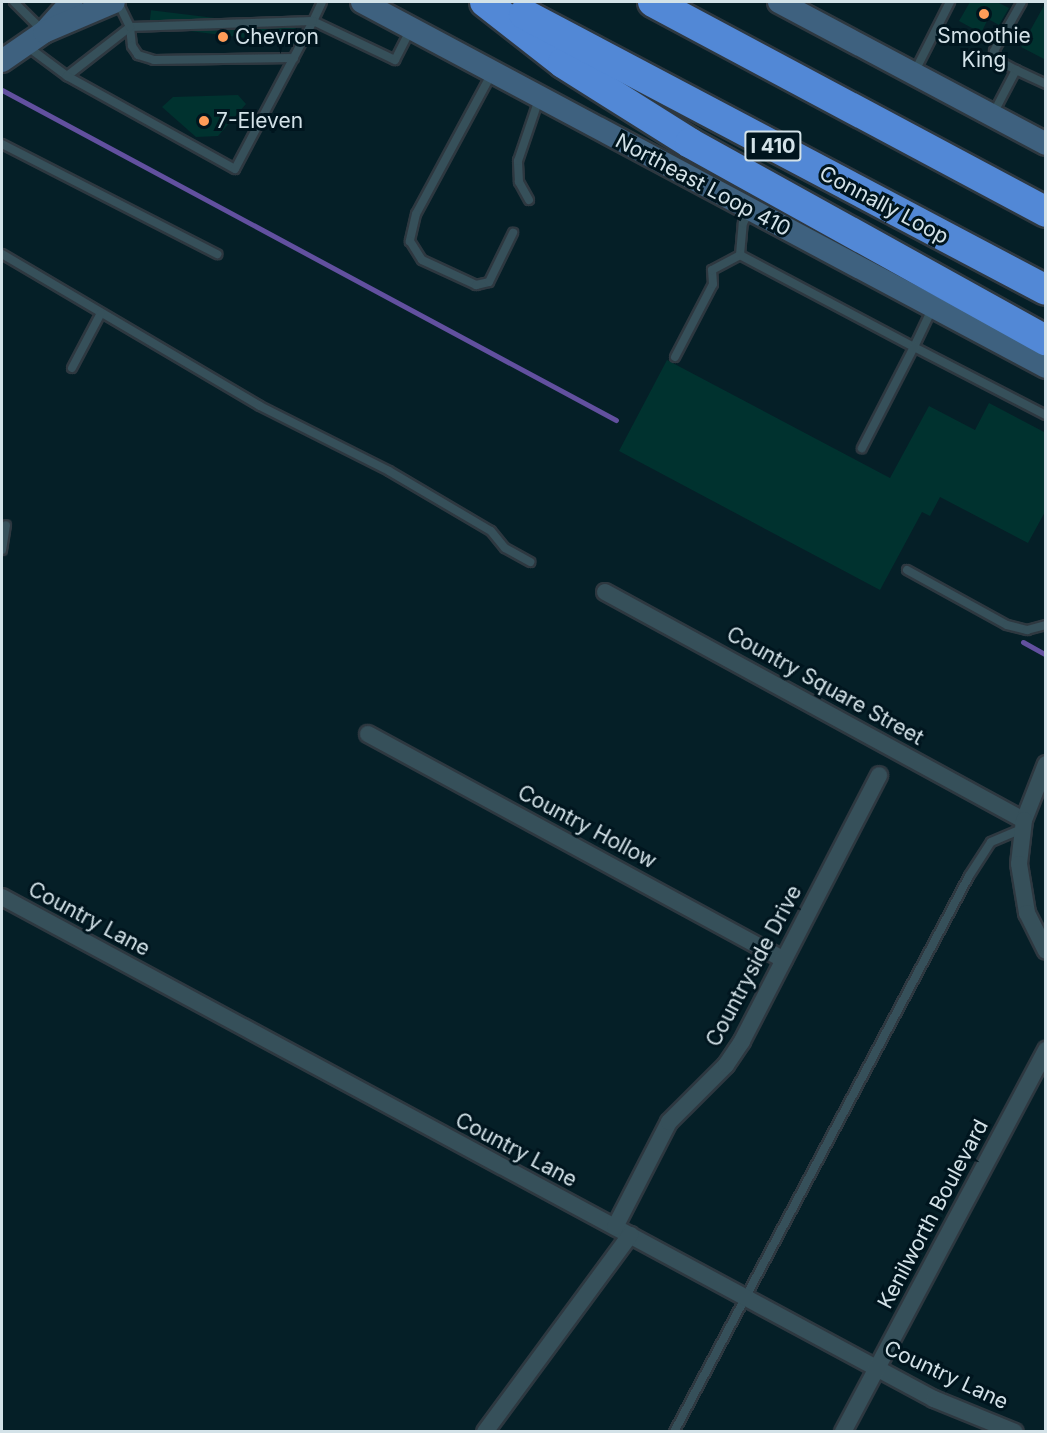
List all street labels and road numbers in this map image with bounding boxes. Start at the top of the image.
street label: Northeast Loop 410 [611,128,795,242]
road number: I 410 [743,129,803,163]
street label: Connally Loop [815,160,953,250]
street label: Country Square Street [722,621,928,751]
street label: Country Hollow [513,780,661,874]
street label: Country Lane [24,876,154,962]
street label: Countryside Drive [701,881,807,1051]
street label: Country Lane [451,1107,581,1193]
street label: Kenilworth Boulevard [872,1115,994,1313]
street label: Country Lane [880,1335,1012,1415]

